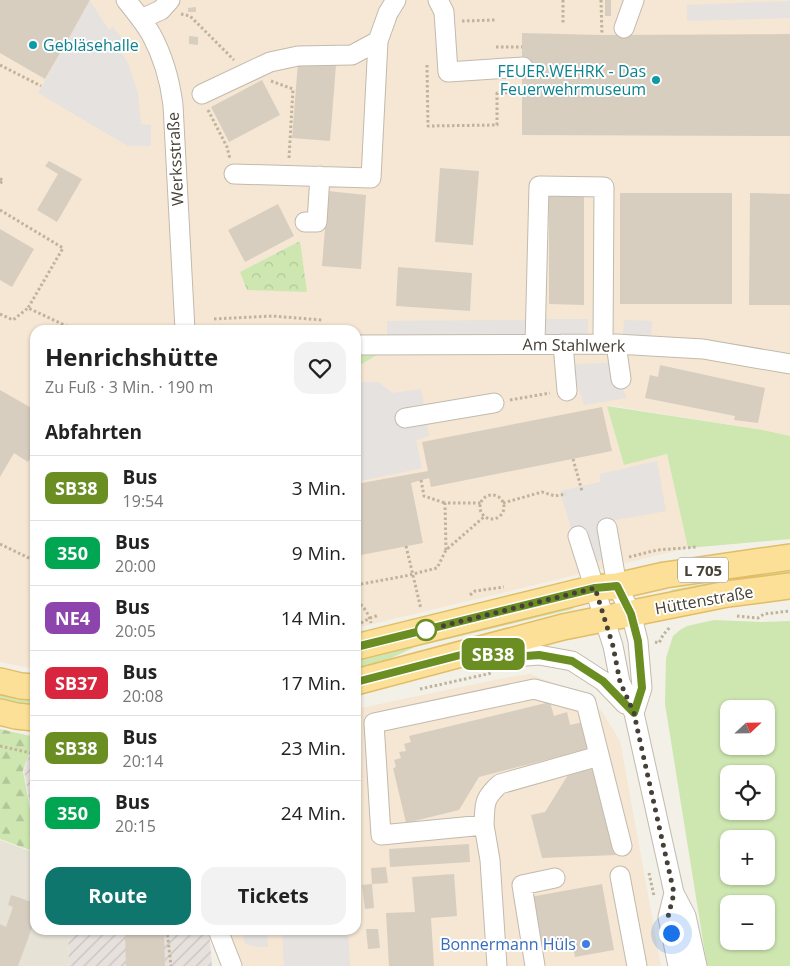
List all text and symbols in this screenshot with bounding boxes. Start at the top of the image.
place label: Gebläsehalle [43,34,139,56]
marker: Gebläsehalle [27,39,39,51]
place label: FEUER.WEHRK - Das Feuerwehrmuseum [498,60,646,100]
marker: FEUER.WEHRK - Das Feuerwehrmuseum [650,74,662,86]
street label: Werksstraße [162,111,188,207]
street label: Am Stahlwerk [522,333,626,357]
text: Henrichshütte [45,340,218,373]
button: heart [294,342,346,394]
text: Zu Fuß · 3 Min. · 190 m [45,376,213,398]
text: Abfahrten [45,419,142,445]
text: Bus [123,464,157,490]
text: 3 Min. [292,475,346,501]
text: SB38 [55,476,98,500]
text: 19:54 [123,490,163,512]
text: Bus [115,529,150,555]
text: 9 Min. [292,540,346,566]
text: 350 [57,541,88,565]
text: 20:00 [115,555,156,577]
road number: L 705 [678,558,728,582]
street label: Hüttenstraße [653,581,755,619]
text: Bus [115,594,150,620]
text: 14 Min. [281,605,346,631]
text: NE4 [55,606,90,630]
unlabelled marker [415,619,437,641]
text: 20:05 [115,620,156,642]
line badge: SB38 [458,638,528,670]
text: SB38 [472,642,514,666]
text: Bus [123,659,157,685]
text: 17 Min. [281,670,346,696]
text: SB37 [55,671,98,695]
text: 20:08 [123,685,163,707]
north arrow [720,700,775,755]
map controls [720,700,775,950]
text: Bus [123,724,157,750]
text: 23 Min. [281,735,346,761]
text: SB38 [55,736,98,760]
text: 20:14 [123,750,163,772]
button: locate [720,765,775,820]
text: Bus [115,789,150,815]
text: 24 Min. [281,800,346,826]
text: 350 [57,801,88,825]
text: 20:15 [115,815,156,837]
button: + [720,830,775,885]
button: Route [45,867,191,925]
button: Tickets [201,867,346,925]
button: − [720,895,775,950]
your location [659,921,684,946]
place label: Bonnermann Hüls [440,933,576,955]
marker: Bonnermann Hüls [580,938,592,950]

